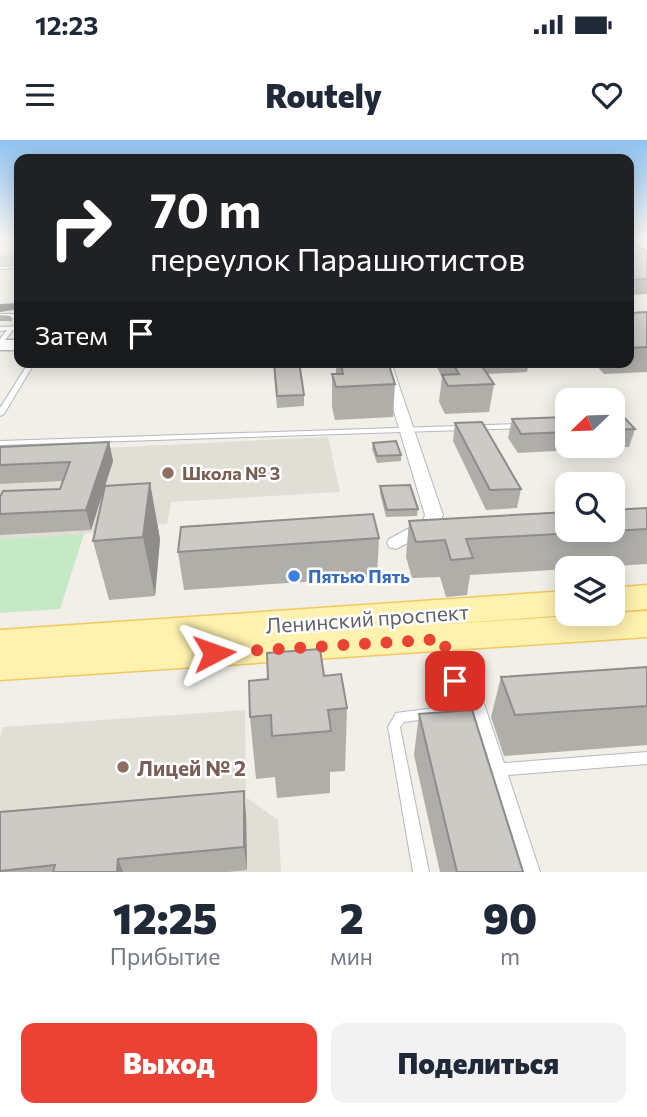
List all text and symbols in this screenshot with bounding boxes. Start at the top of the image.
text: 12:23 [35,9,98,40]
text: Routely [265,75,382,115]
icon: menu [21,76,59,114]
icon: heart [588,76,626,114]
text: 70 m [150,178,261,238]
icon: right [35,182,126,273]
text: переулок Парашютистов [150,238,525,278]
icon: arrive [122,315,160,353]
text: Затем [35,319,108,350]
north arrow [555,388,625,458]
map controls [555,388,625,626]
place label: Школа № 3 [182,462,280,484]
marker: Школа № 3 [160,465,176,481]
button: search [555,472,625,542]
button: layers [555,556,625,626]
place label: Пятью Пять [308,565,410,587]
marker: Пятью Пять [286,568,302,584]
street label: Ленинский проспект [264,598,470,638]
position arrow [177,616,251,690]
pin [425,651,485,711]
icon: arrive [436,662,474,700]
place label: Лицей № 2 [137,755,246,780]
marker: Лицей № 2 [115,759,131,775]
text: 12:25 [113,891,217,943]
text: 2 [339,891,364,943]
text: 90 [483,891,537,943]
text: Прибытие [110,942,220,970]
text: мин [330,942,373,970]
text: m [500,942,520,970]
button: Выход [21,1023,317,1103]
button: Поделиться [331,1023,626,1103]

